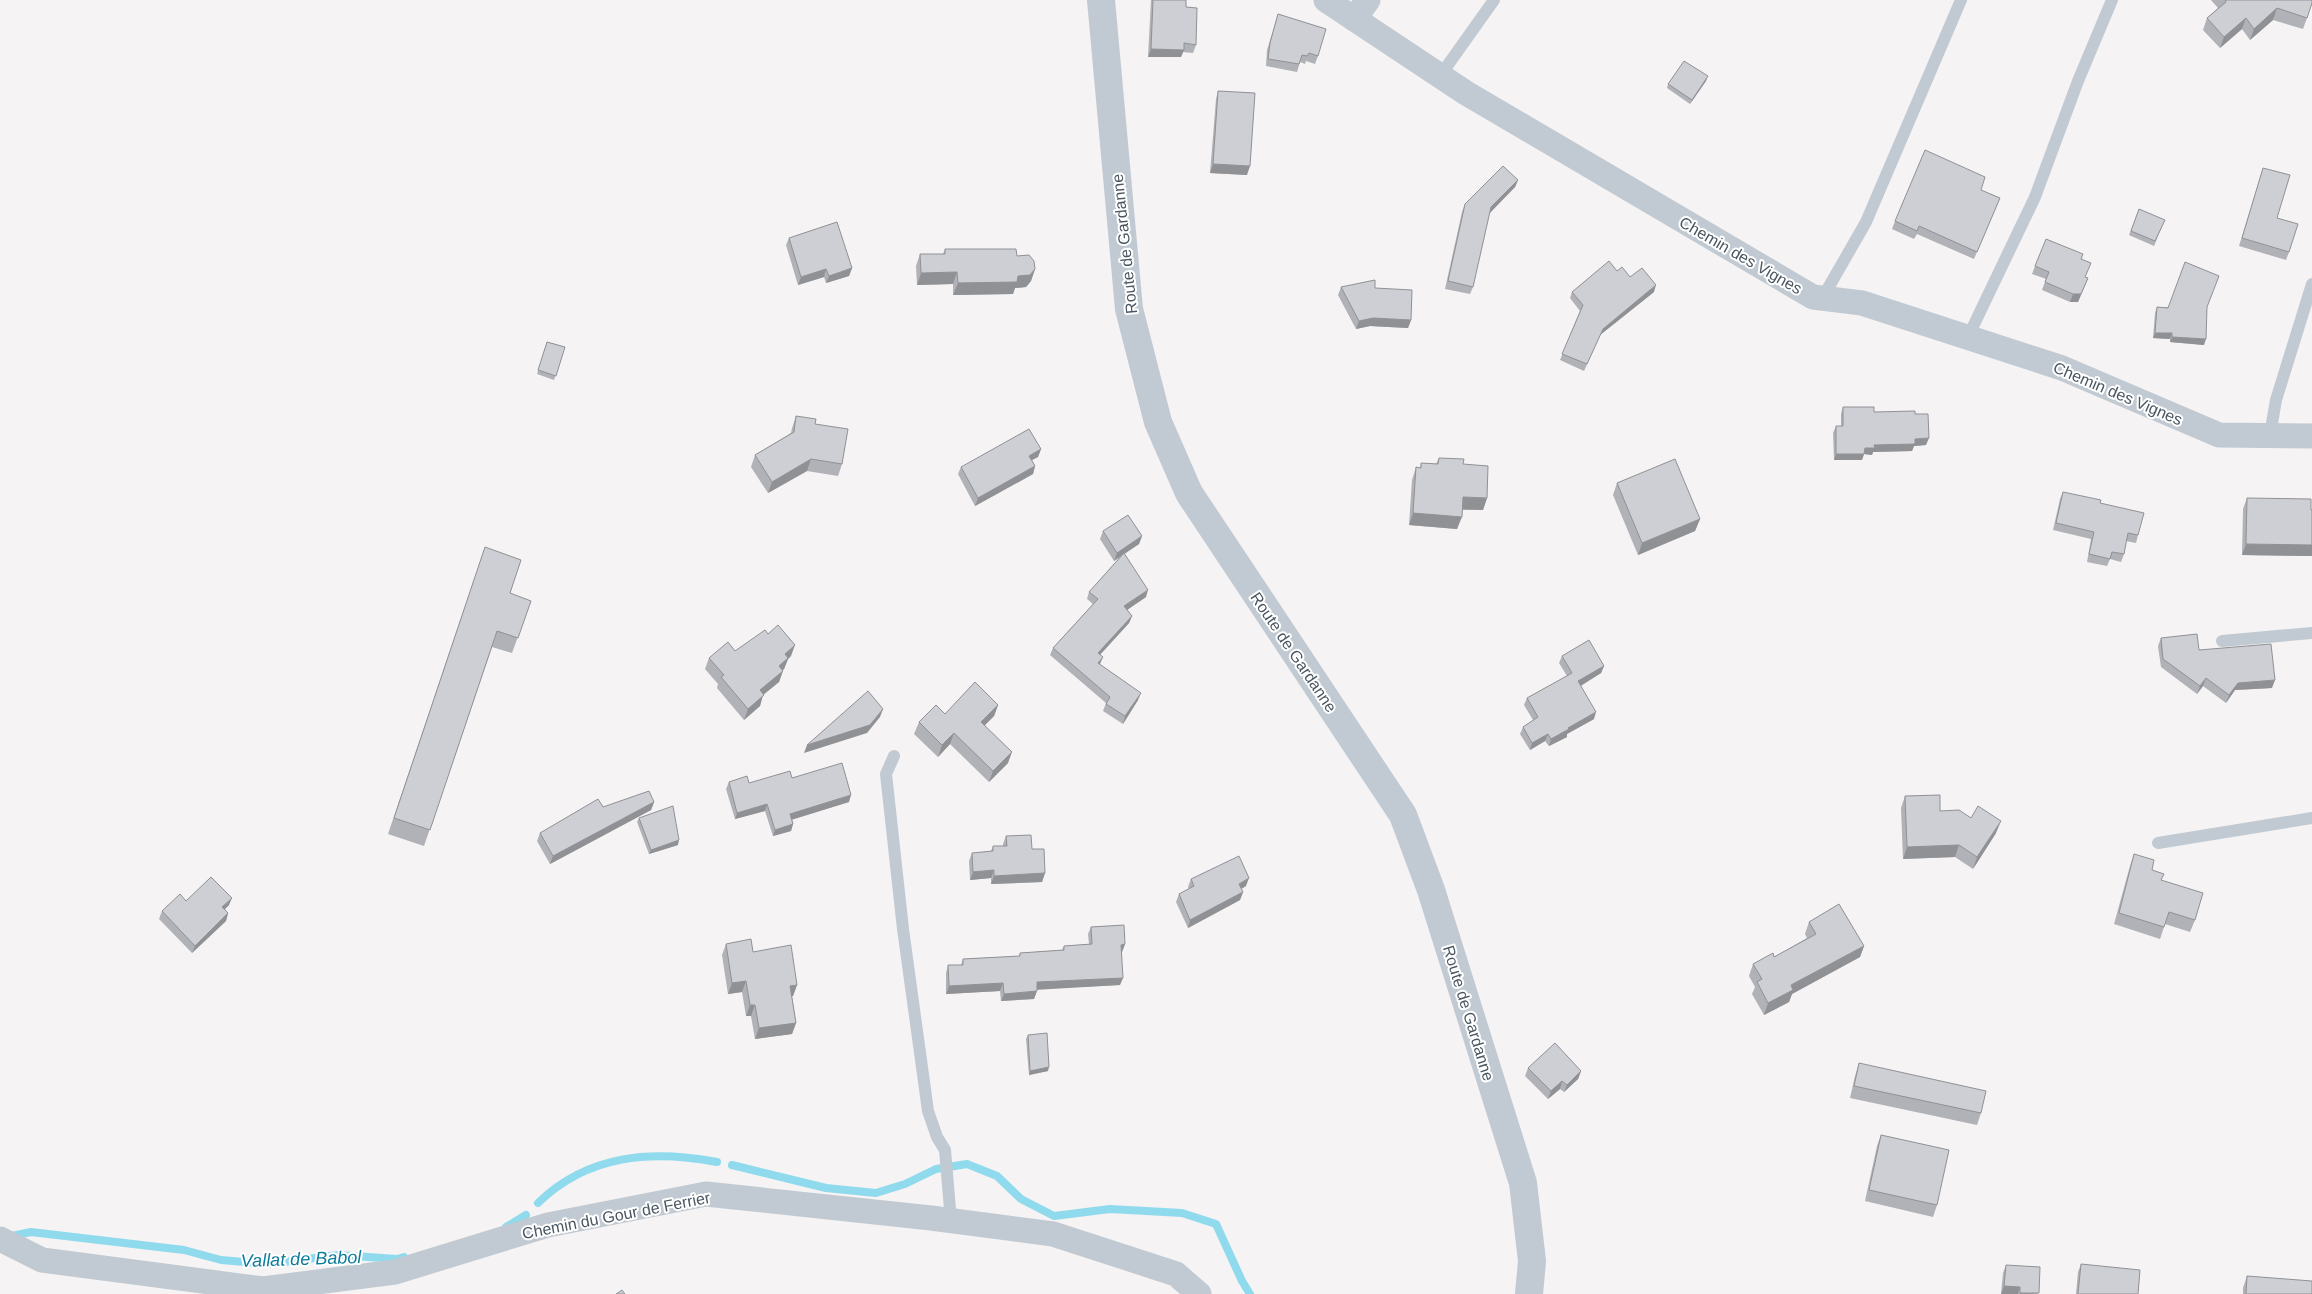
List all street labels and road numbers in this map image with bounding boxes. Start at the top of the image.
street label: Route de Gardanne [1109,173,1140,315]
street label: Chemin des Vignes [1677,213,1805,297]
street label: Chemin des Vignes [2051,359,2185,428]
street label: Route de Gardanne [1247,589,1340,715]
street label: Route de Gardanne [1440,943,1497,1083]
street label: Chemin du Gour de Ferrier [521,1189,712,1242]

